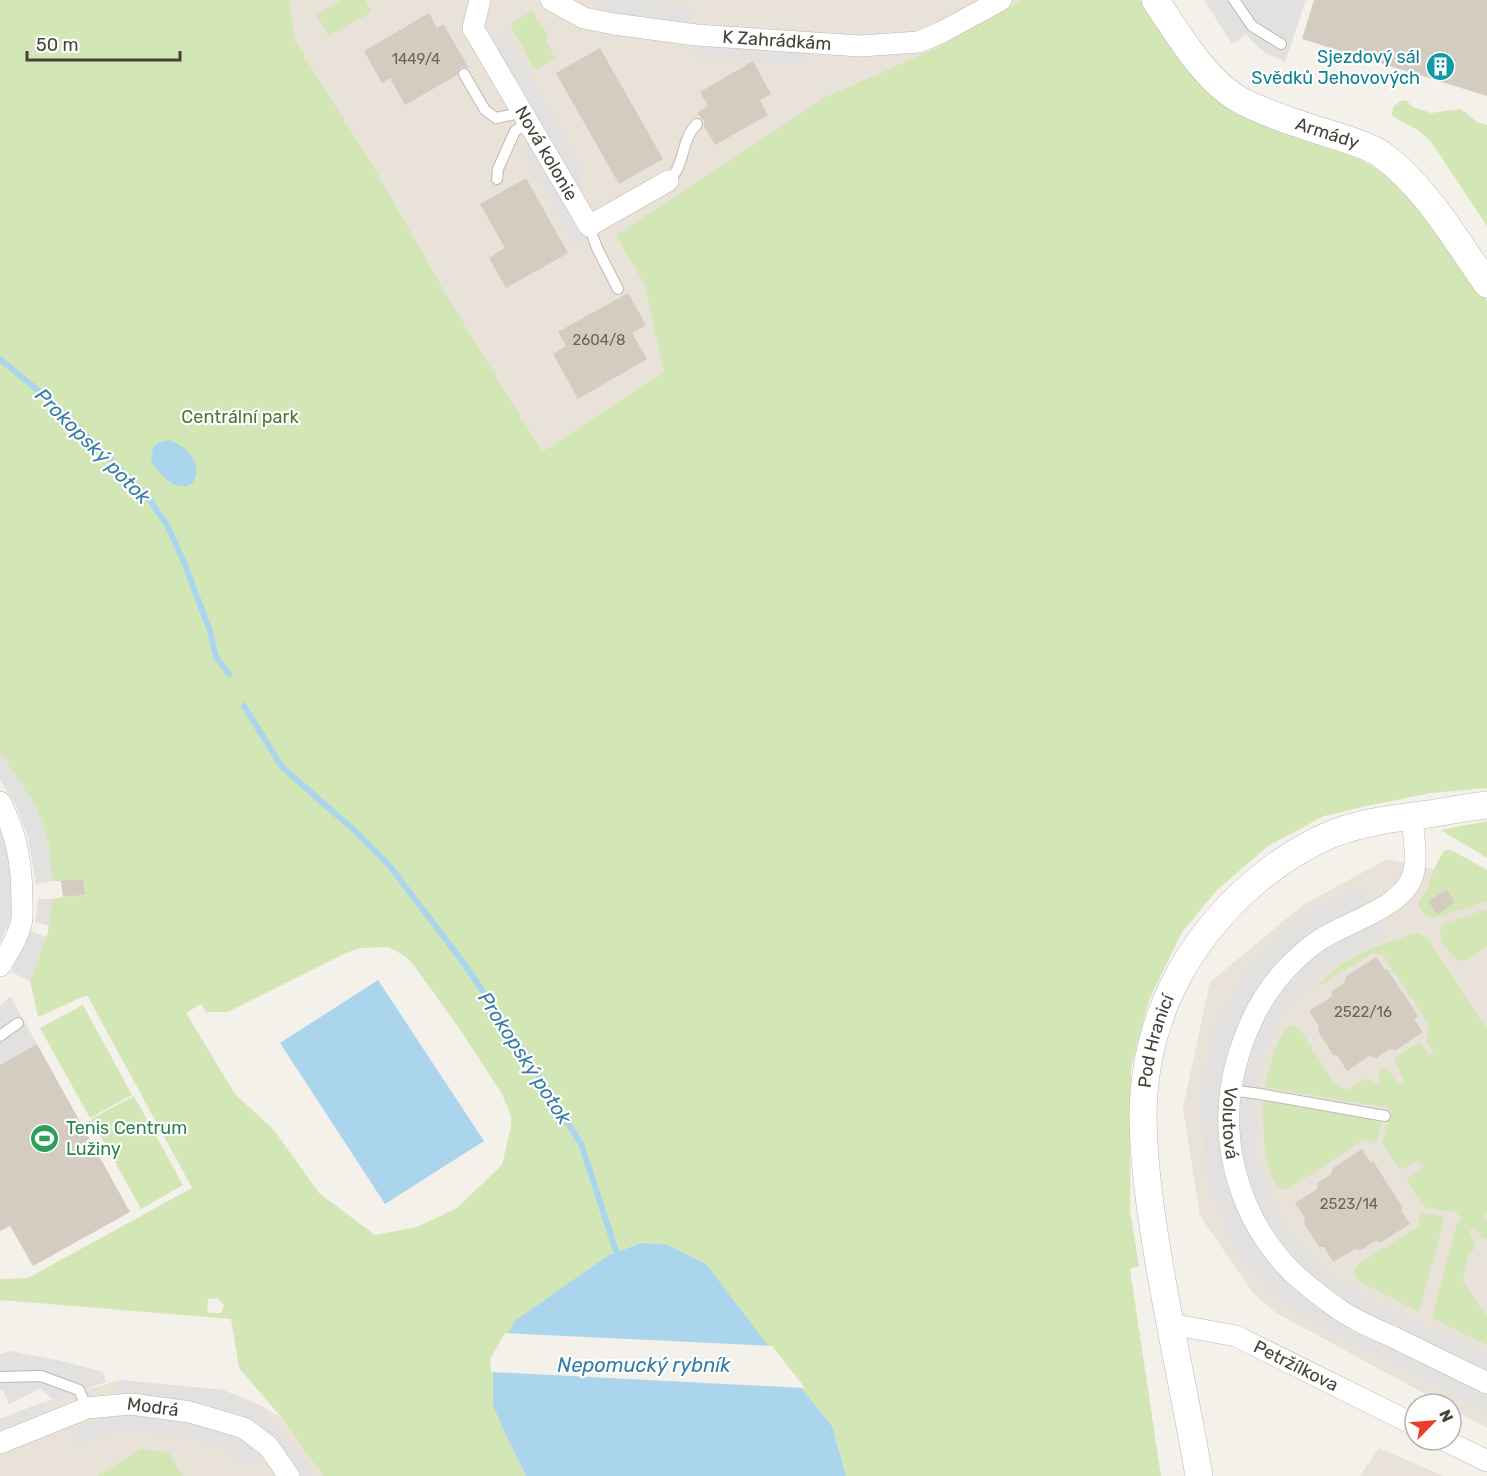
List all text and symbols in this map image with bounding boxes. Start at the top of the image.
scale bar [27,24,180,62]
street label: K Zahrádkám [722,26,832,55]
text: 50 m [36,34,79,56]
place label: Sjezdový sál Svědků Jehovových [1251,46,1420,89]
house number: 1449/4 [392,50,440,68]
building icon: Sjezdový sál Svědků Jehovových [1425,51,1457,83]
street label: Nová kolonie [510,102,583,204]
street label: Armády [1293,113,1362,154]
house number: 2604/8 [572,331,626,349]
water label: Prokopský potok [30,383,156,509]
park label: Centrální park [181,406,299,428]
water label: Prokopský potok [473,987,577,1130]
street label: Pod Hranicí [1134,989,1179,1089]
house number: 2522/16 [1334,1003,1392,1021]
street label: Volutová [1218,1085,1243,1161]
place label: Tenis Centrum Lužiny [66,1117,187,1160]
sports icon: Tenis Centrum Lužiny [29,1122,61,1154]
house number: 2523/14 [1320,1195,1378,1213]
street label: Petržílkova [1250,1336,1342,1396]
water label: Nepomucký rybník [557,1353,731,1377]
north arrow [1403,1392,1463,1452]
street label: Modrá [126,1393,180,1421]
text: N [1435,1407,1457,1425]

